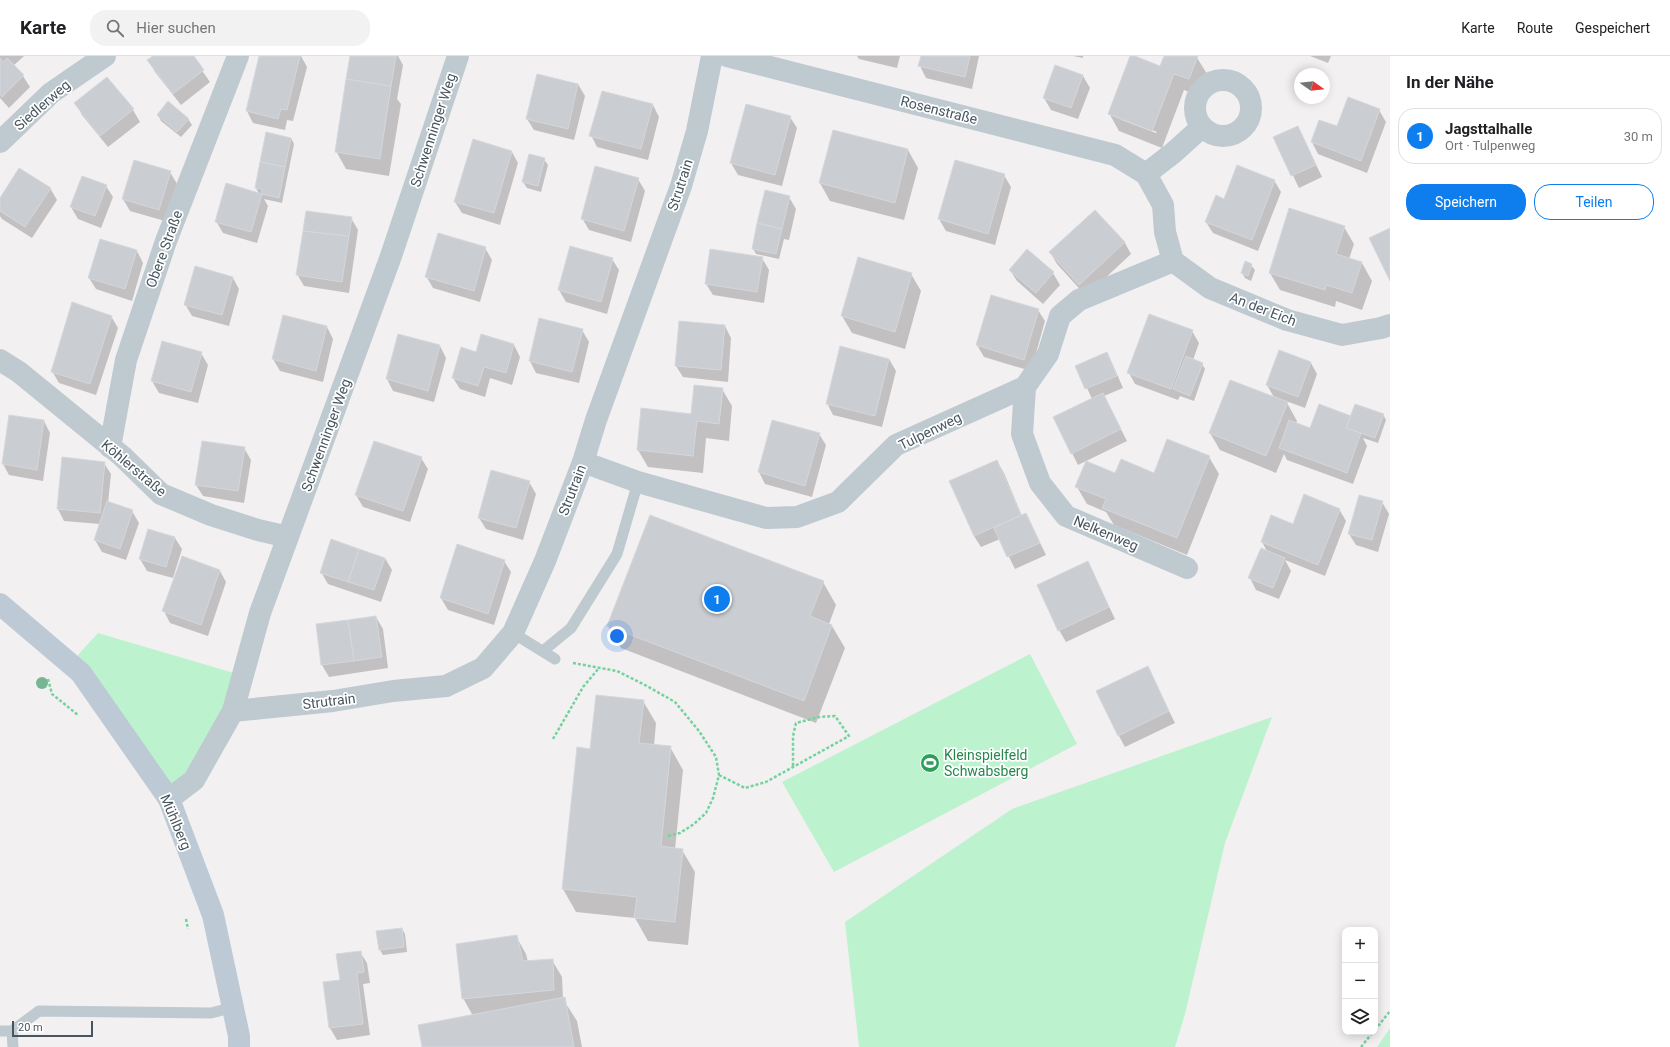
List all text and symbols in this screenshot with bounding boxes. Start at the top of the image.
search box [90,10,370,46]
text: Karte [20,16,66,39]
icon: search [104,17,126,39]
text: Hier suchen [136,19,216,37]
text: Karte [1461,20,1495,36]
text: Route [1517,20,1553,36]
text: Gespeichert [1575,20,1650,36]
north arrow [1294,68,1330,104]
street label: Schwenninger Weg [407,71,459,189]
text: In der Nähe [1406,72,1494,92]
street label: Siedlerweg [11,76,73,134]
street label: Rosenstraße [899,93,979,127]
text: Jagsttalhalle [1445,120,1532,138]
text: 1 [1416,129,1424,144]
text: 30 m [1624,129,1653,144]
text: Ort · Tulpenweg [1445,138,1535,153]
street label: Strutrain [664,157,696,213]
button: Speichern [1406,184,1526,220]
button: Teilen [1534,184,1654,220]
street label: Obere Straße [143,208,185,290]
street label: An der Eich [1227,289,1299,329]
street label: Schwenninger Weg [298,376,354,494]
street label: Tulpenweg [896,409,964,453]
street label: Köhlerstraße [98,436,170,500]
street label: Strutrain [555,462,589,518]
street label: Nelkenweg [1071,512,1141,554]
pin: 1 [704,584,730,614]
your location [607,626,627,646]
street label: Strutrain [302,690,356,712]
place label: Kleinspielfeld Schwabsberg [944,747,1028,779]
sports icon: Kleinspielfeld Schwabsberg [919,752,941,774]
street label: Mühlberg [157,792,195,852]
map controls [1342,927,1378,1035]
button: + [1342,927,1378,963]
button: − [1342,963,1378,999]
button: layers [1342,999,1378,1035]
scale bar [12,1019,93,1038]
text: 20 m [18,1021,43,1034]

